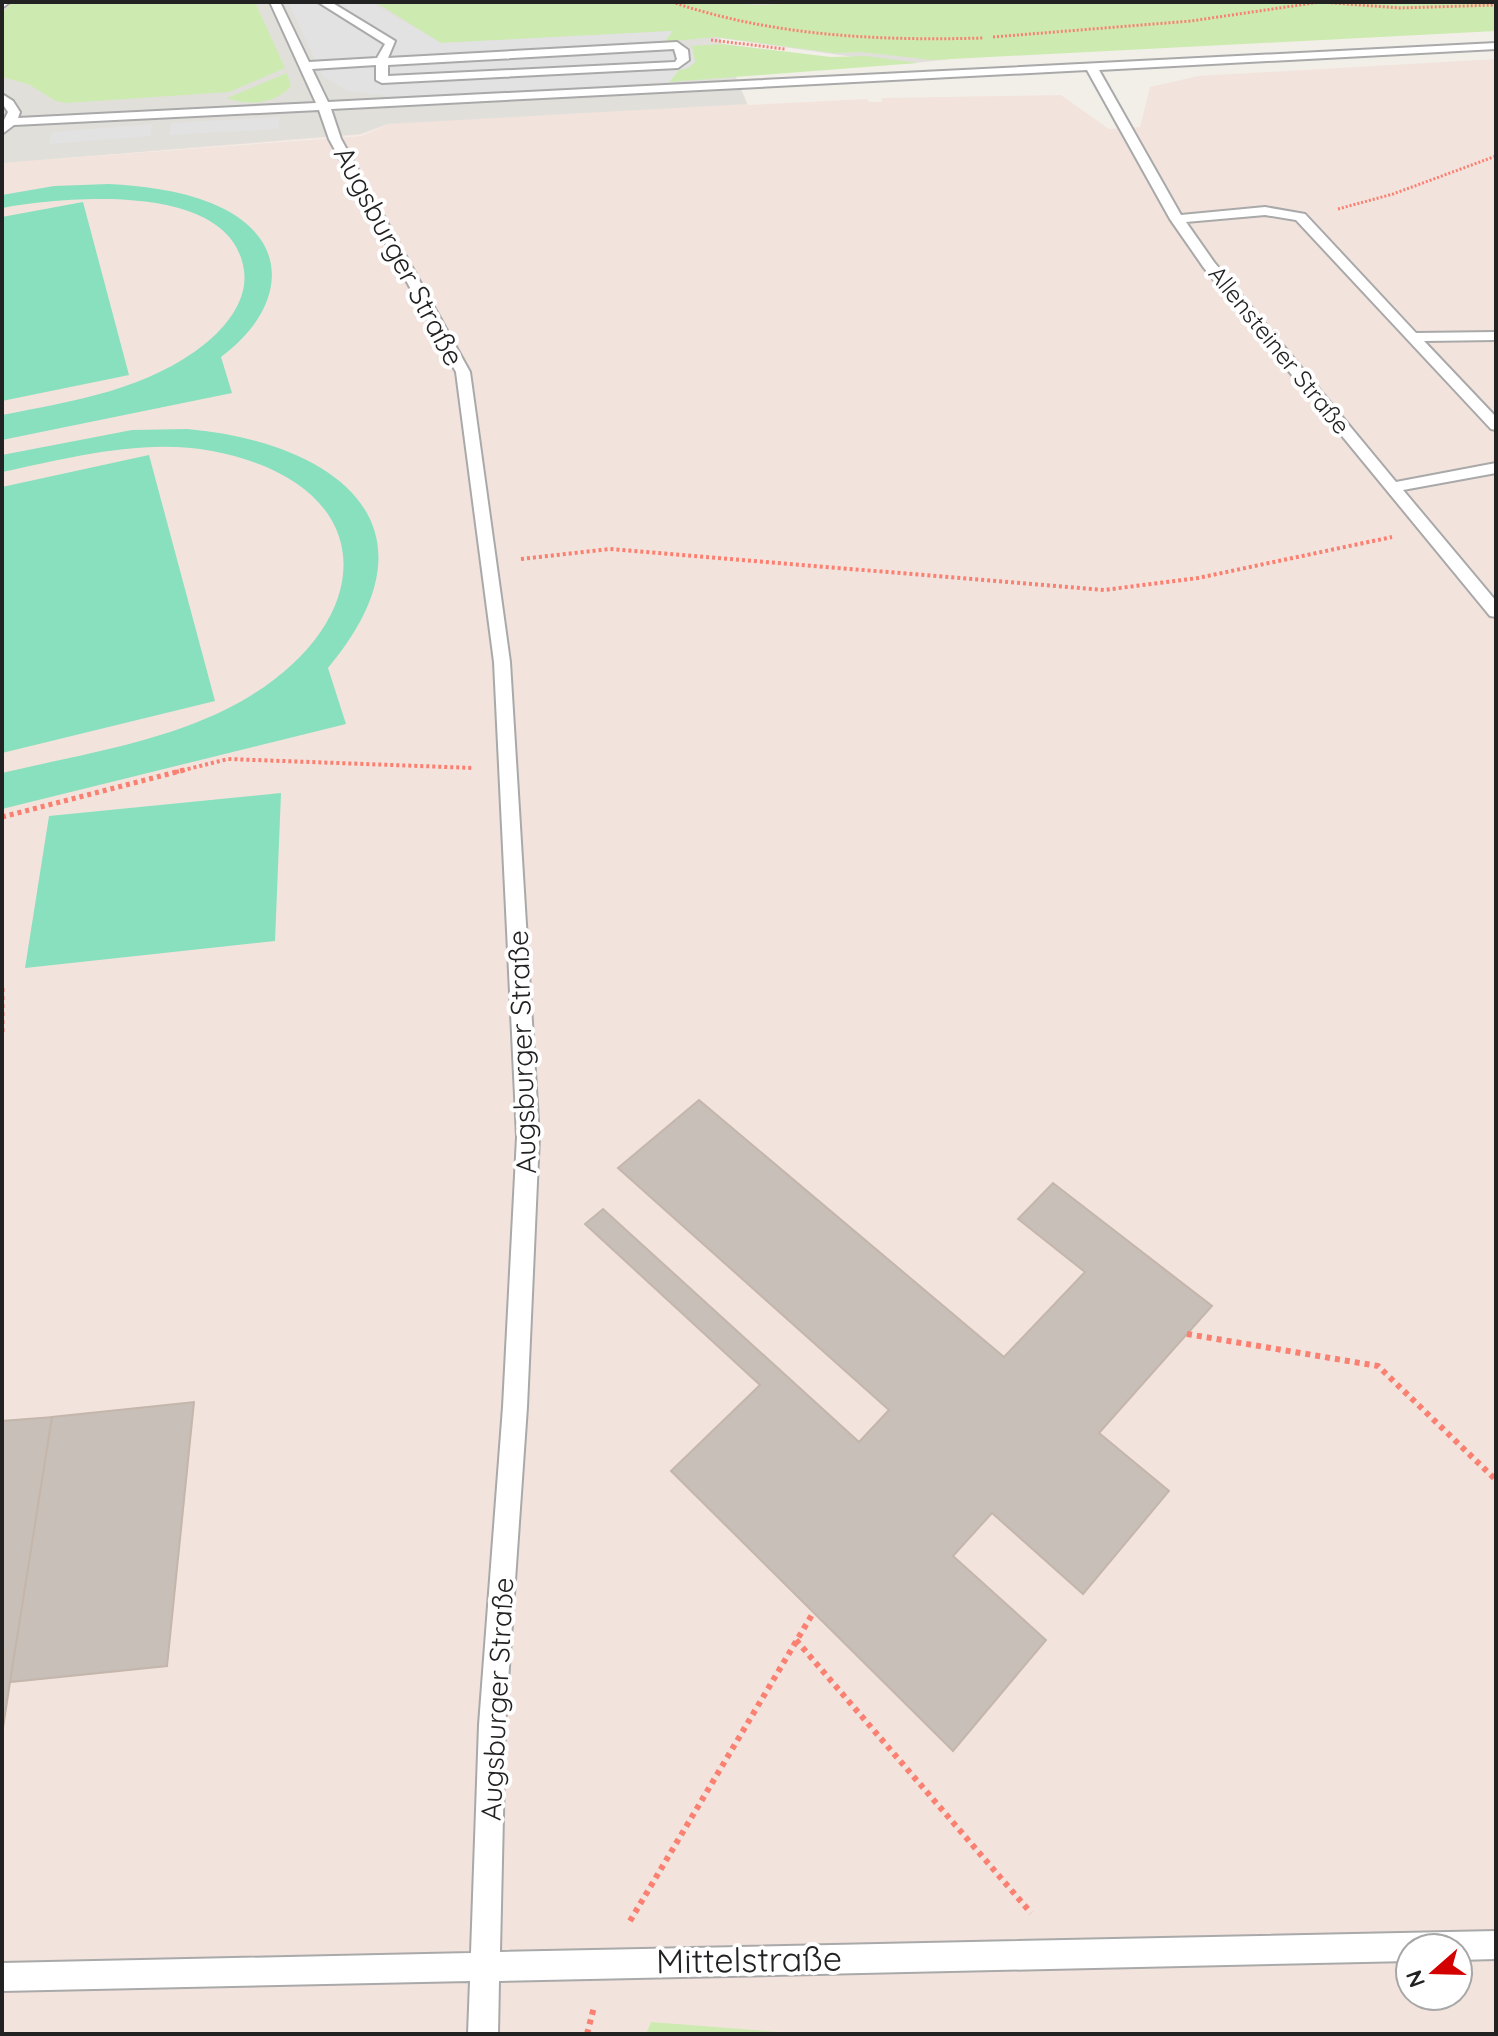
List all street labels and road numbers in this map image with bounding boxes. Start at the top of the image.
street label: Augsburger Straße [327,140,472,372]
street label: Allensteiner Straße [1203,259,1357,440]
street label: Augsburger Straße [500,930,543,1174]
street label: Augsburger Straße [473,1576,520,1822]
street label: Mittelstraße [656,1936,842,1983]

